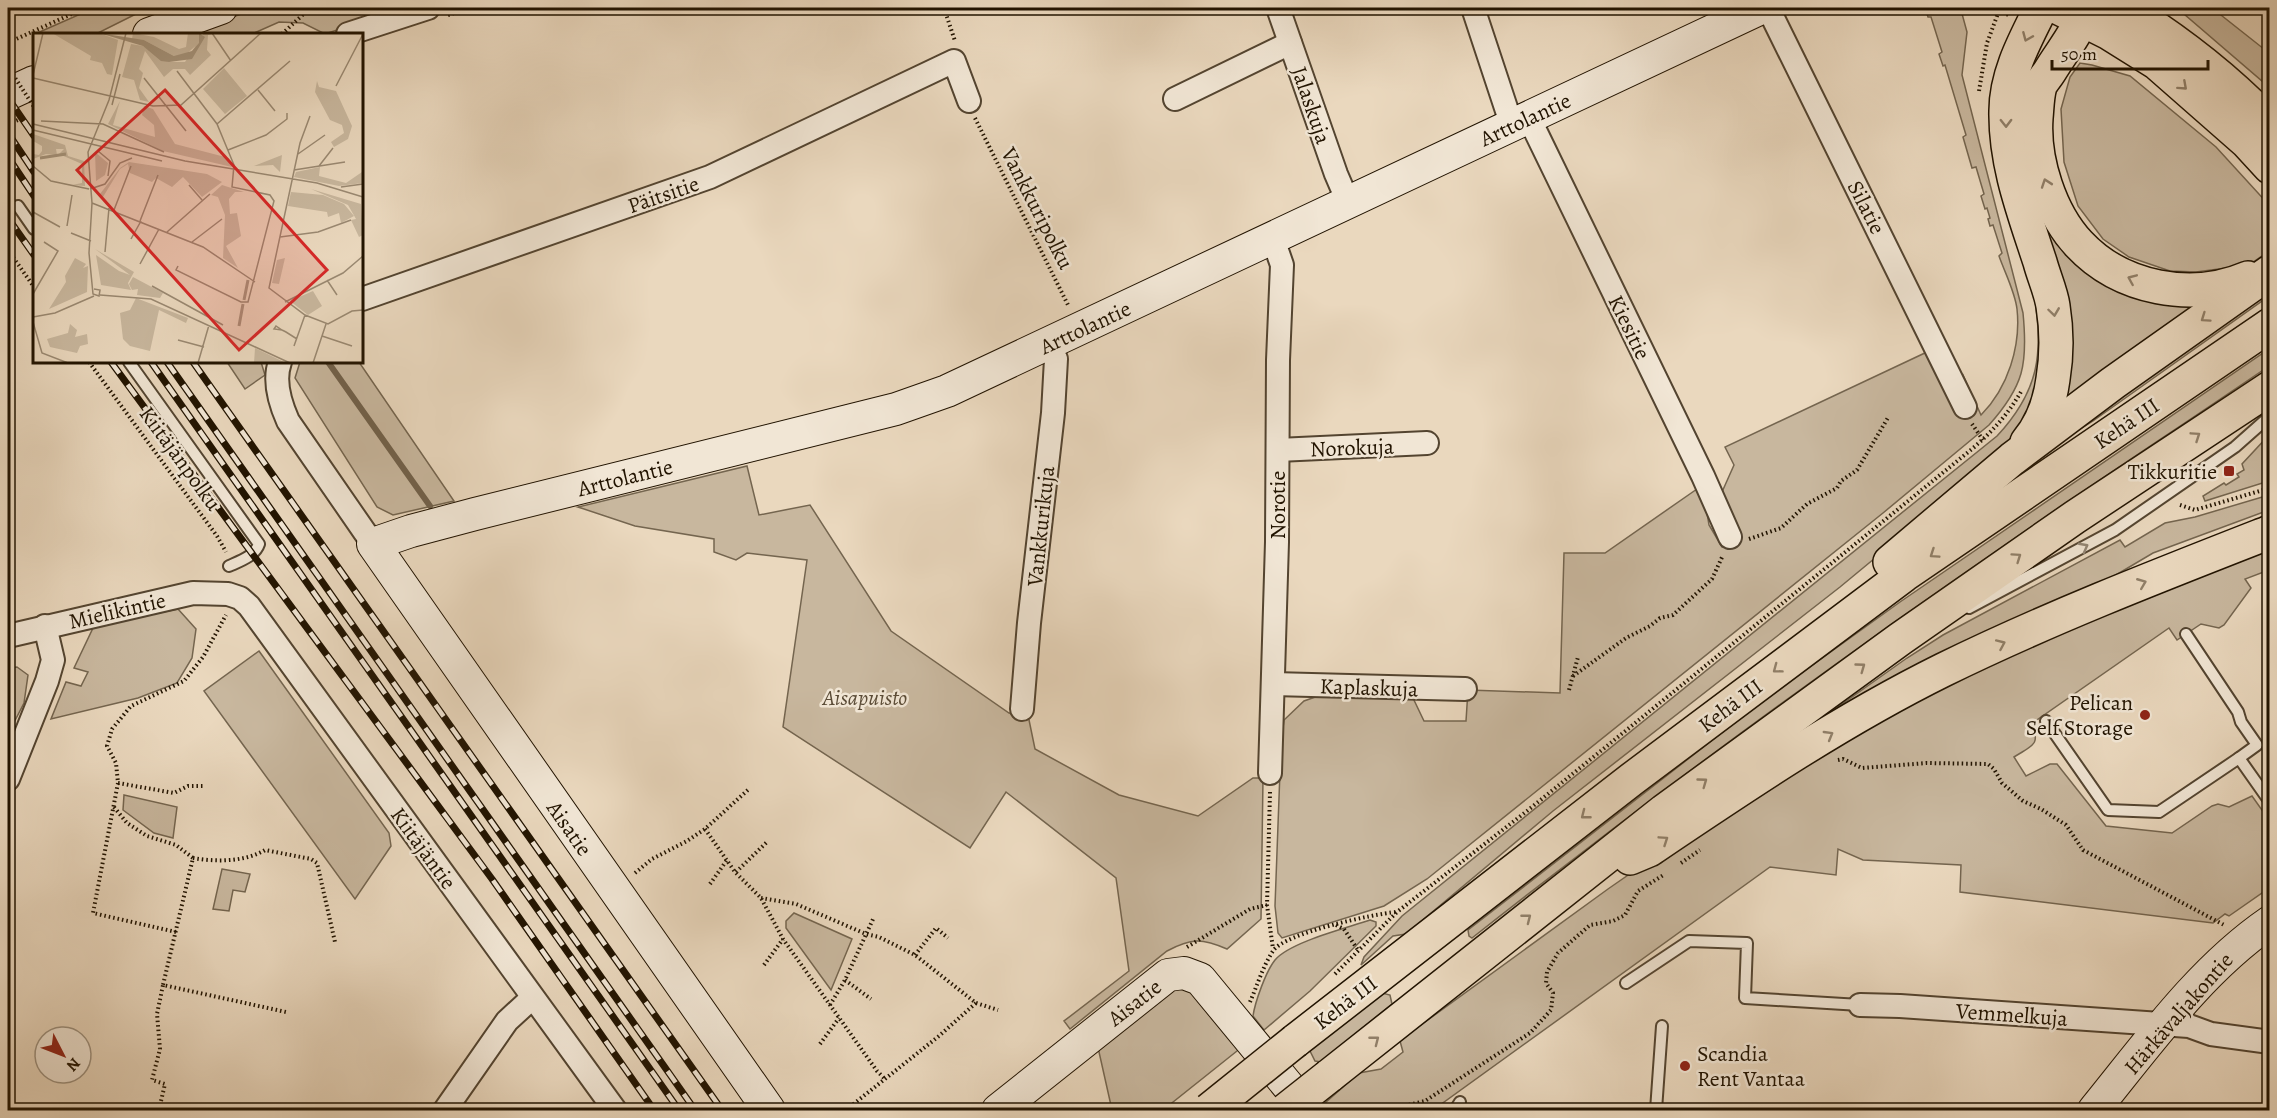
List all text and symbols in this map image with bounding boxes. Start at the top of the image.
one-way arrow [2023,30,2035,41]
inset map [33,33,363,363]
scale bar [2052,33,2208,71]
text: 50 m [2061,42,2097,66]
street label: Jalaskuja [1284,63,1338,149]
one-way arrow [2176,79,2187,90]
street label: Arttolantie [1474,86,1576,154]
one-way arrow [2000,119,2012,128]
street label: Vankkuripolku [993,141,1081,275]
street label: Päitsitie [624,169,703,221]
street label: Silatie [1840,175,1892,239]
one-way arrow [2041,178,2053,189]
one-way arrow [2128,274,2139,286]
street label: Kiesitie [1601,290,1658,365]
street label: Arttolantie [1034,294,1136,362]
one-way arrow [2047,307,2059,316]
one-way arrow [2200,311,2211,322]
street label: Kehä III [2088,391,2165,457]
street label: Kiitäjänpolku [132,400,228,517]
street label: Norokuja [1309,432,1395,464]
one-way arrow [2189,432,2200,443]
street label: Arttolantie [573,452,676,505]
place label: Tikkuritie [2128,457,2217,487]
street label: Vankkurikuja [1020,464,1062,589]
marker: Tikkuritie [2222,464,2236,478]
street label: Norotie [1263,471,1293,539]
one-way arrow [2078,543,2088,554]
one-way arrow [1930,547,1941,558]
one-way arrow [2011,553,2022,564]
one-way arrow [2135,578,2146,590]
street label: Mielikintie [66,585,169,637]
one-way arrow [1994,639,2005,651]
one-way arrow [1773,662,1784,673]
one-way arrow [1854,664,1865,675]
street label: Kaplaskuja [1319,671,1419,705]
street label: Kehä III [1692,672,1769,740]
park label: Aisapuisto [822,683,907,713]
place label: Pelican Self Storage [2026,688,2133,743]
marker: Pelican Self Storage [2138,708,2152,722]
one-way arrow [1822,730,1833,742]
one-way arrow [1697,779,1708,790]
street label: Aisatie [539,794,599,862]
street label: Kiitäjäntie [383,801,463,896]
one-way arrow [1581,808,1592,819]
one-way arrow [1658,836,1669,847]
one-way arrow [1520,915,1531,926]
street label: Härkävaljakontie [2117,946,2240,1081]
street label: Kehä III [1308,968,1384,1037]
street label: Aisatie [1101,972,1168,1034]
street label: Vemmelkuja [1954,996,2070,1034]
north arrow [33,1025,93,1085]
one-way arrow [1368,1036,1379,1047]
place label: Scandia Rent Vantaa [1697,1039,1806,1094]
text: N [61,1053,85,1076]
marker: Scandia Rent Vantaa [1678,1059,1692,1073]

